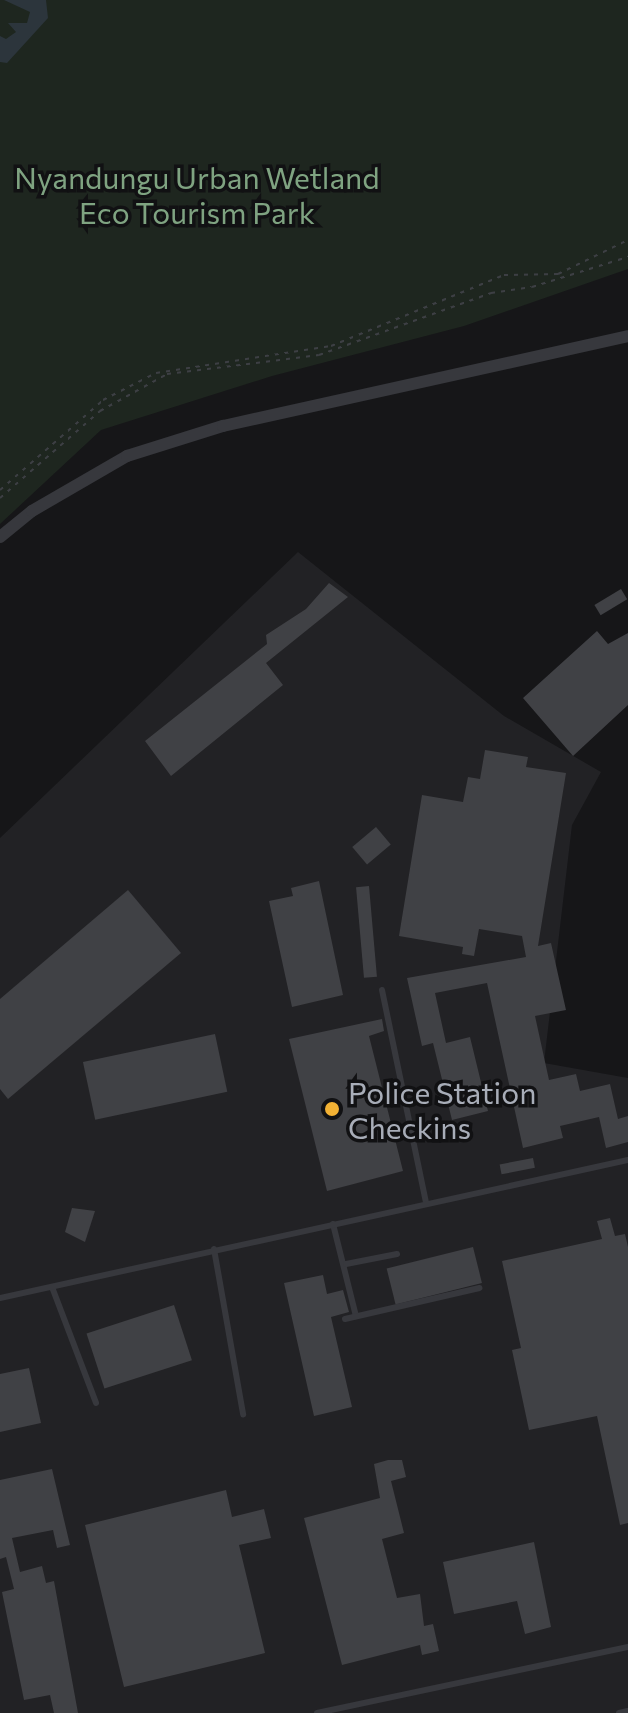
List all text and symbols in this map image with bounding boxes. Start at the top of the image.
park label: Nyandungu Urban Wetland Eco Tourism Park [14,159,380,230]
place label: Police Station Checkins [348,1074,536,1144]
marker: Police Station Checkins [323,1100,341,1118]

